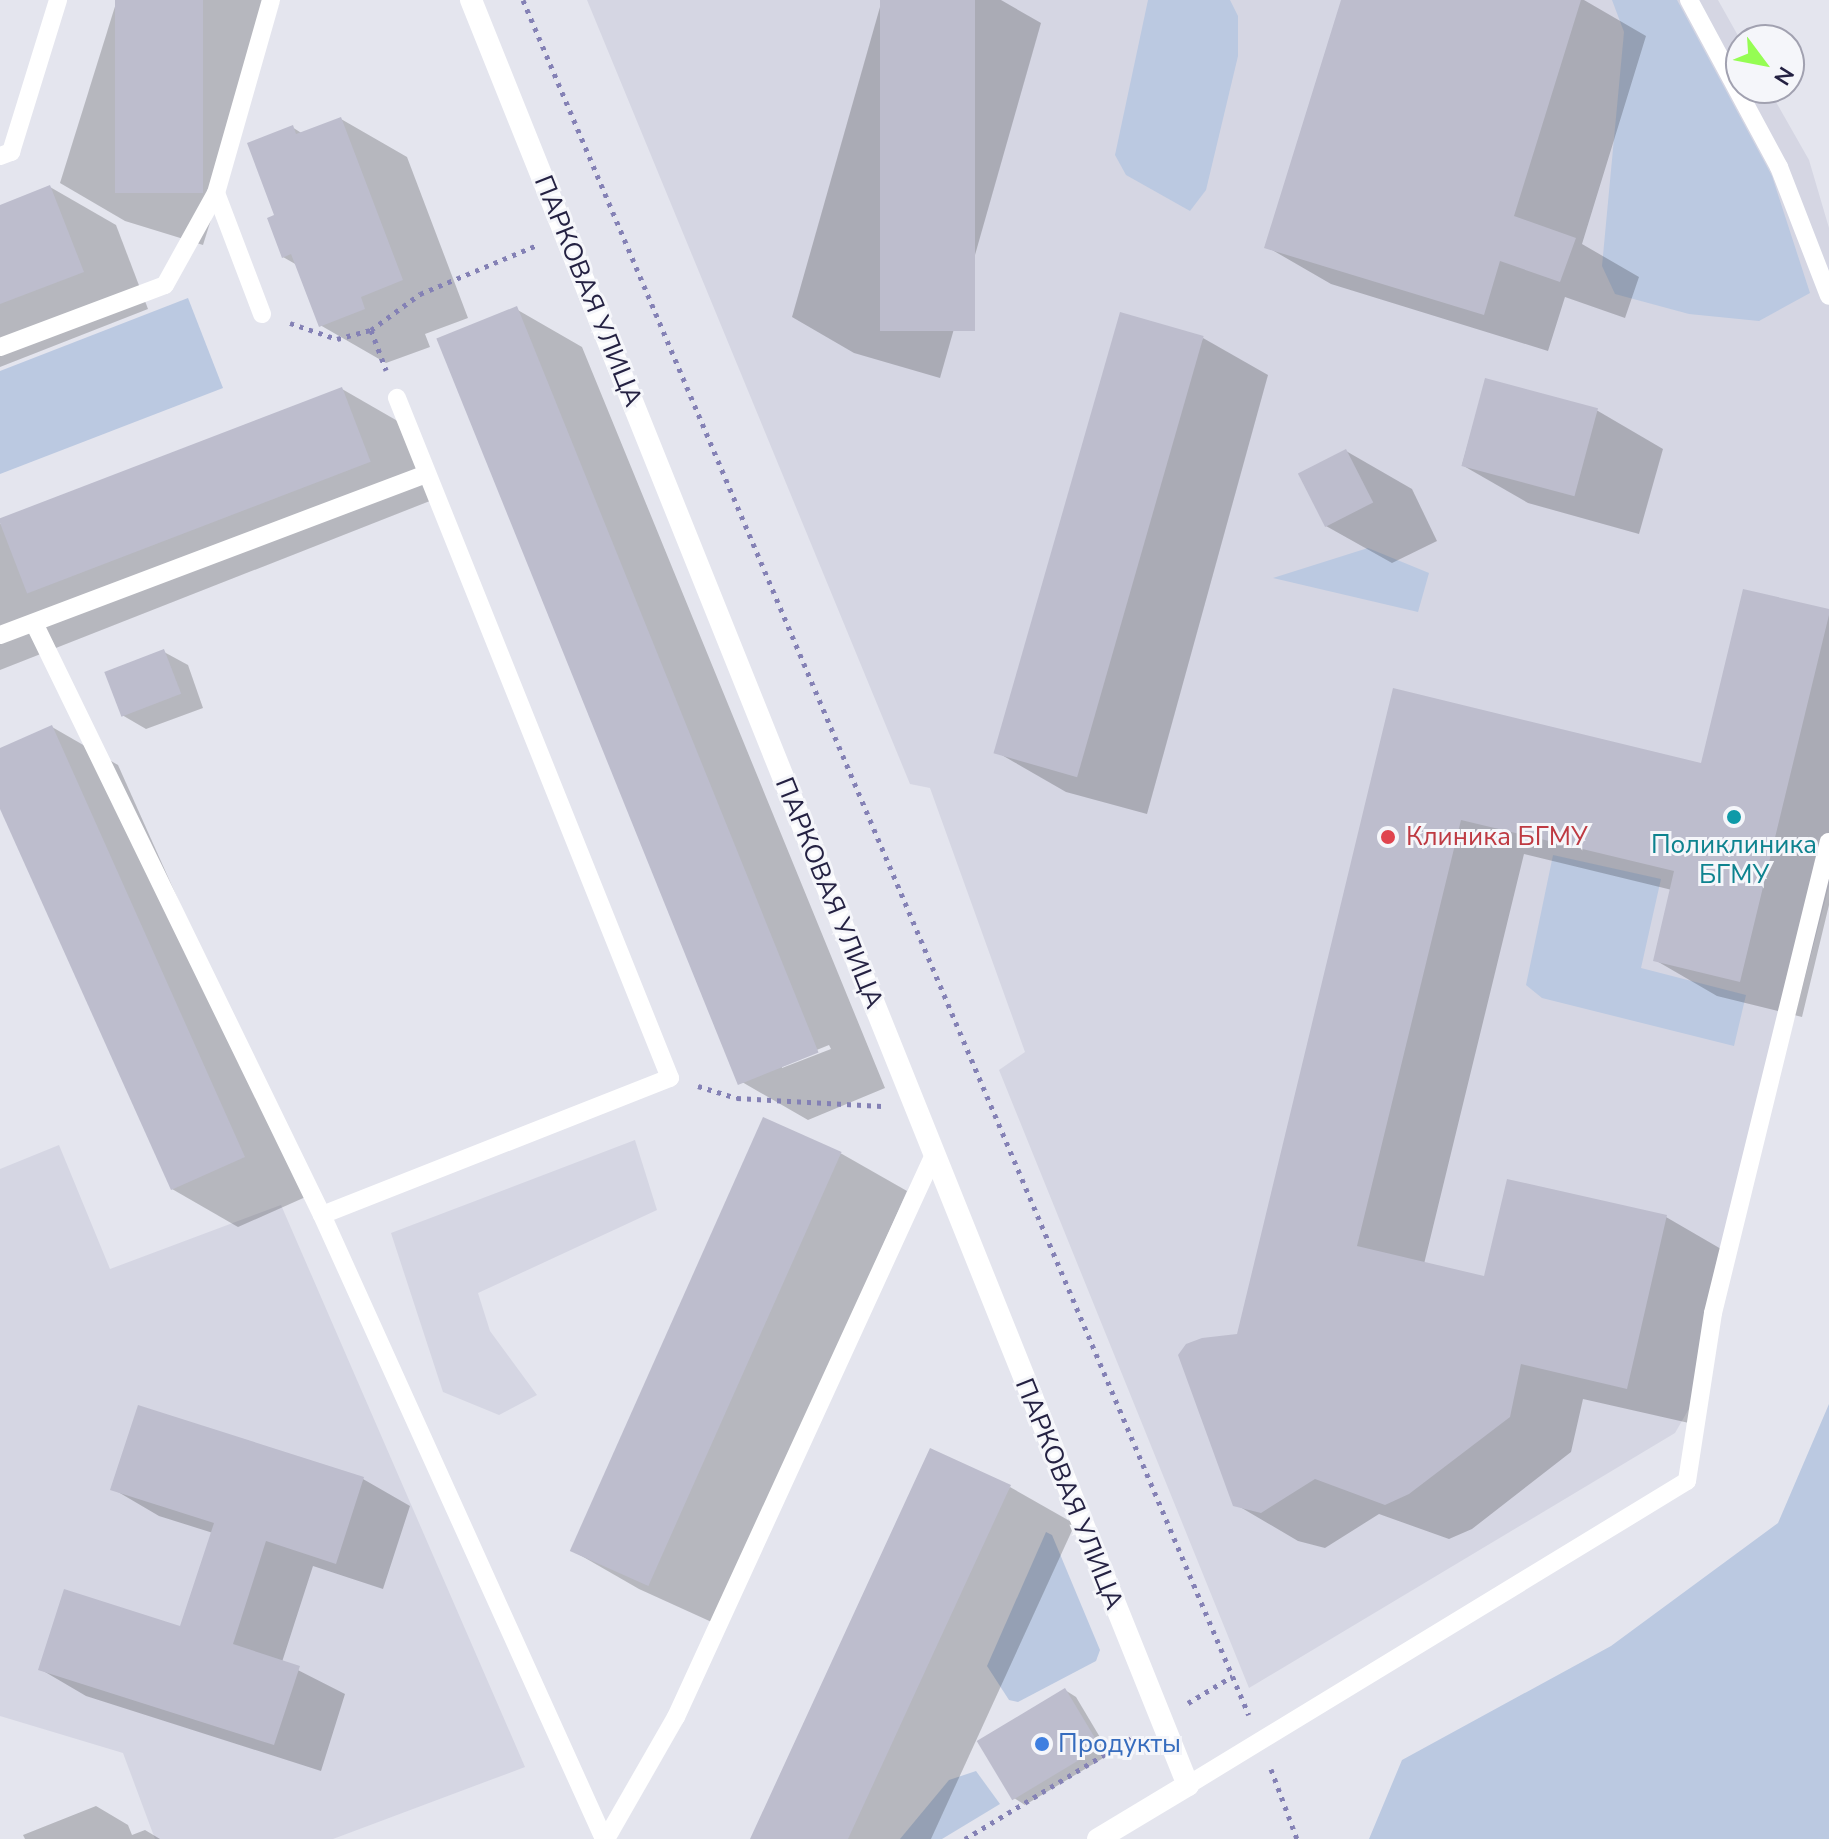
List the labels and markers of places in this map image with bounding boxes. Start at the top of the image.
marker: Поликлиника БГМУ [1725,808,1743,826]
place label: Клиника БГМУ [1406,821,1588,853]
marker: Клиника БГМУ [1377,826,1399,848]
place label: Поликлиника БГМУ [1651,829,1817,890]
place label: Продукты [1058,1728,1181,1760]
marker: Продукты [1033,1735,1051,1753]

